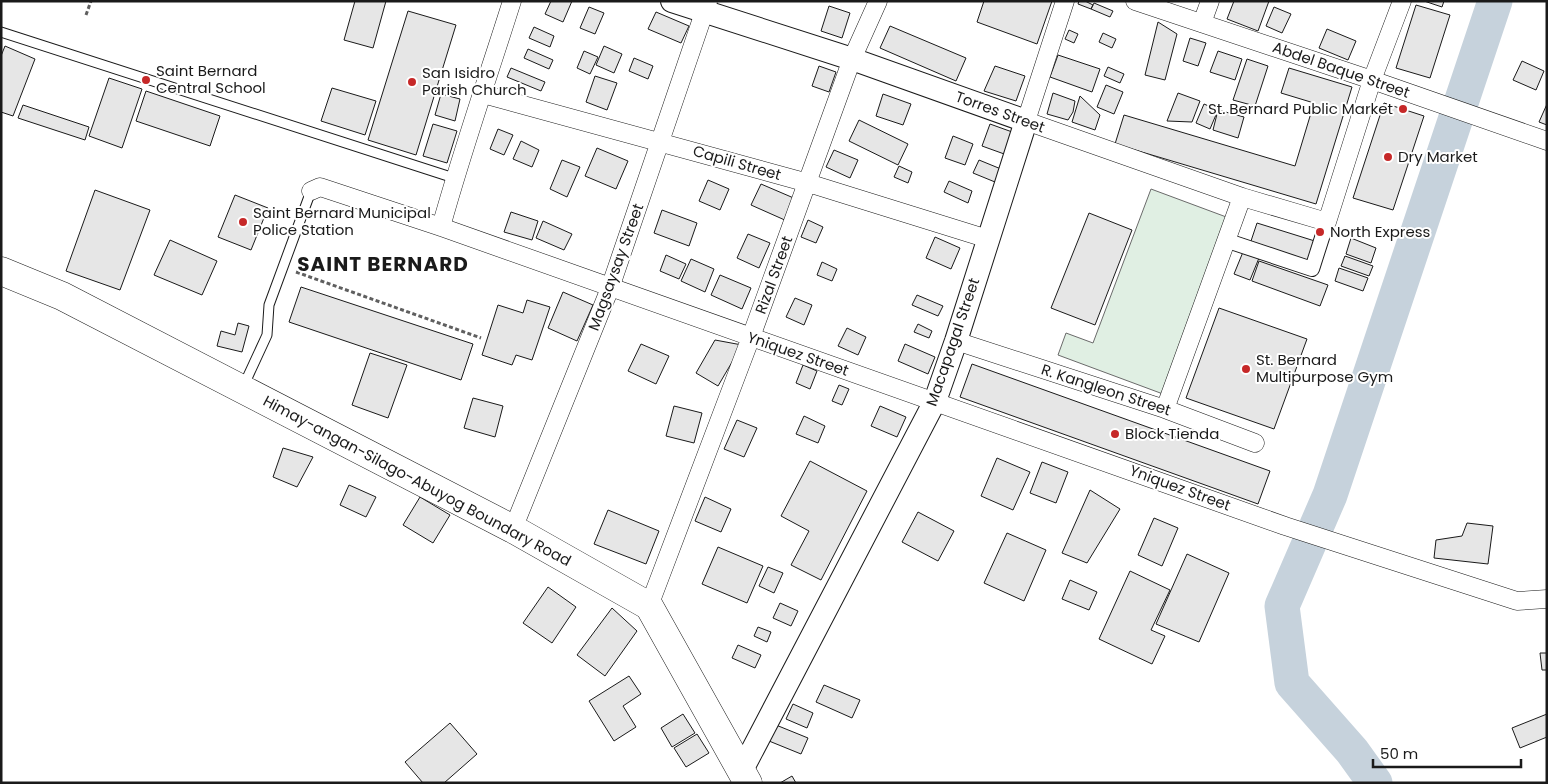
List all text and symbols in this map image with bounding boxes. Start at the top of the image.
street label: Abdel Baque Street [1270,36,1413,103]
place label: Saint Bernard Central School [156,60,266,98]
place label: San Isidro Parish Church [422,62,527,100]
marker: Saint Bernard Central School [140,74,152,86]
marker: San Isidro Parish Church [406,76,418,88]
street label: Torres Street [952,86,1048,137]
place label: St. Bernard Public Market [1208,98,1393,119]
marker: St. Bernard Public Market [1397,103,1409,115]
street label: Capili Street [691,140,784,185]
place label: Dry Market [1398,146,1478,167]
marker: Dry Market [1382,151,1394,163]
street label: Magsaysay Street [583,200,648,333]
place label: Saint Bernard Municipal Police Station [253,202,431,240]
marker: Saint Bernard Municipal Police Station [237,216,249,228]
place label: North Express [1330,221,1431,242]
marker: North Express [1314,226,1326,238]
street label: Rizal Street [750,233,797,317]
district label: SAINT BERNARD [297,250,469,278]
street label: Macapagal Street [921,275,984,409]
street label: Yniquez Street [745,326,852,381]
place label: St. Bernard Multipurpose Gym [1256,349,1393,387]
street label: R. Kangleon Street [1039,359,1174,420]
marker: St. Bernard Multipurpose Gym [1240,363,1252,375]
street label: Himay-angan-Silago-Abuyog Boundary Road [260,390,575,571]
place label: Block Tienda [1125,423,1219,444]
marker: Block Tienda [1109,428,1121,440]
street label: Yniquez Street [1127,460,1233,515]
scale bar [1373,736,1520,768]
text: 50 m [1380,743,1418,764]

